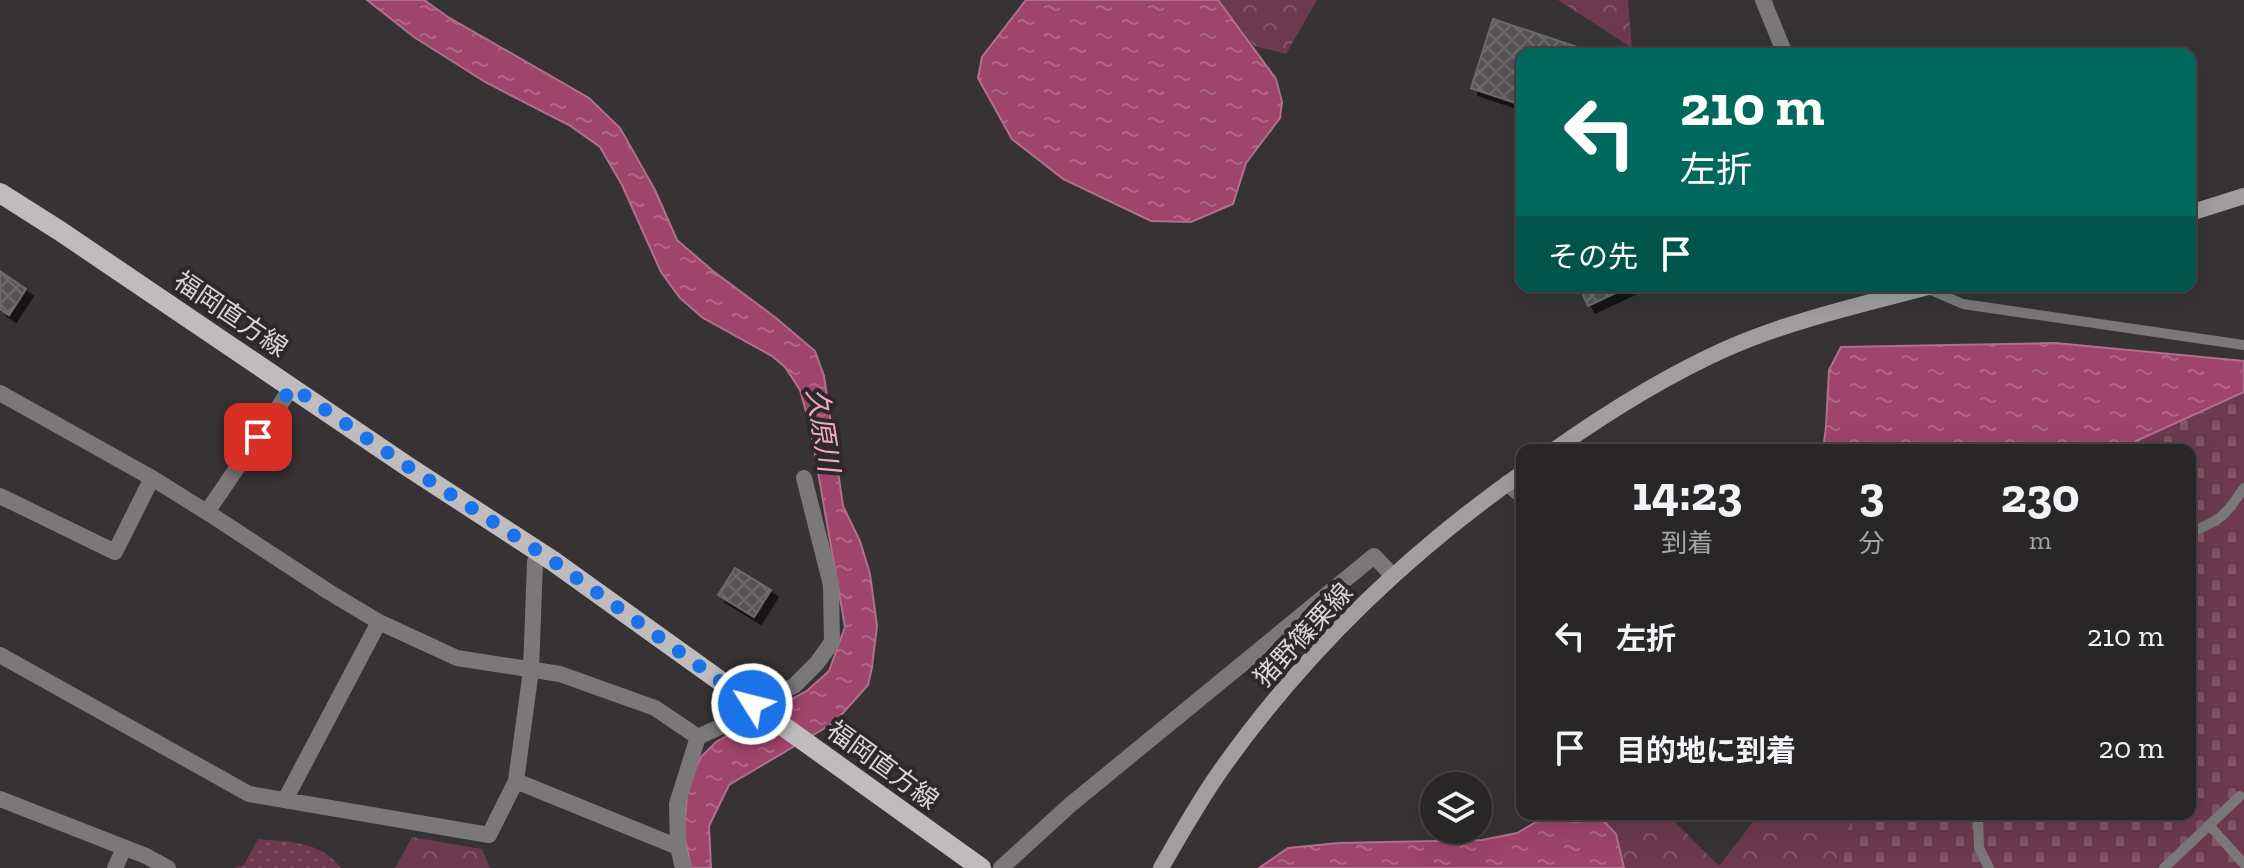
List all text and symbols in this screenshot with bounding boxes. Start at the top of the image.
text: 210 m [1680,72,1824,139]
icon: left [1548,80,1652,184]
text: 左折 [1680,148,1752,191]
icon: arrive [1654,232,1698,276]
text: その先 [1548,239,1638,275]
street label: 福岡直方線 [168,264,294,364]
water label: 久原川 [800,386,846,477]
pin [224,403,292,471]
icon: arrive [236,415,280,459]
text: 14:23 [1632,465,1742,522]
text: 3 [1859,465,1884,522]
text: 230 [2001,467,2080,524]
text: m [2029,524,2051,556]
text: 到着 [1661,527,1713,559]
text: 分 [1859,527,1885,559]
street label: 猪野篠栗線 [1247,577,1359,693]
icon: left [1548,614,1592,658]
text: 210 m [2087,618,2164,654]
text: 左折 [1616,621,1676,657]
position arrow [710,662,794,746]
street label: 福岡直方線 [821,714,945,816]
icon: arrive [1548,726,1592,770]
text: 20 m [2099,730,2164,766]
text: 目的地に到着 [1616,733,1796,769]
map controls [1420,772,1492,844]
button: layers [1420,772,1492,844]

